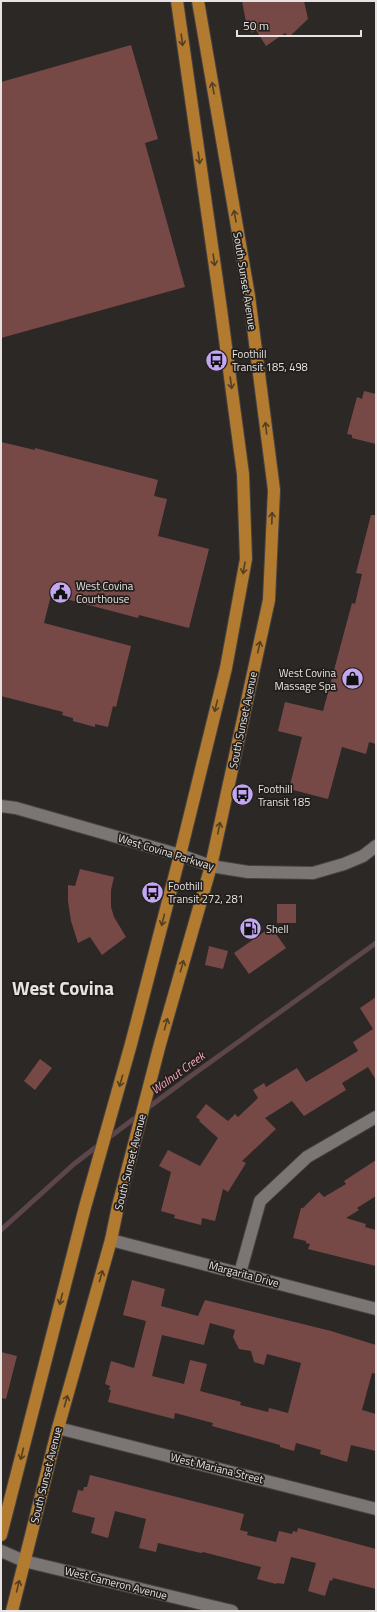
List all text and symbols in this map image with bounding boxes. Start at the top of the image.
scale bar [237,12,361,38]
text: 50 m [243,16,269,35]
one-way arrow [178,33,186,46]
one-way arrow [209,82,217,95]
one-way arrow [195,151,203,164]
one-way arrow [231,210,239,223]
street label: South Sunset Avenue [229,231,261,331]
one-way arrow [210,253,218,266]
place label: Foothill Transit 185, 498 [232,346,308,375]
bus stop icon: Foothill Transit 185, 498 [203,347,229,373]
one-way arrow [227,376,235,389]
one-way arrow [262,422,270,435]
one-way arrow [269,512,276,525]
one-way arrow [240,561,248,574]
place label: West Covina Courthouse [76,578,134,607]
public building icon: West Covina Courthouse [47,579,73,605]
one-way arrow [256,640,264,653]
place label: West Covina Massage Spa [275,665,336,694]
shop icon: West Covina Massage Spa [339,666,365,692]
street label: South Sunset Avenue [225,670,261,770]
one-way arrow [212,699,220,712]
place label: Foothill Transit 185 [258,781,310,810]
bus stop icon: Foothill Transit 185 [229,782,255,808]
one-way arrow [216,822,223,835]
street label: West Covina Parkway [116,830,217,874]
place label: Foothill Transit 272, 281 [168,878,244,907]
bus stop icon: Foothill Transit 272, 281 [140,879,166,905]
one-way arrow [159,913,166,926]
fuel station icon: Shell [238,916,264,942]
place label: Shell [266,921,289,937]
one-way arrow [179,960,186,973]
district label: West Covina [12,973,114,1002]
one-way arrow [163,1018,170,1031]
water label: Walnut Creek [147,1045,210,1099]
one-way arrow [117,1075,124,1088]
street label: South Sunset Avenue [110,1112,150,1212]
street label: Margarita Drive [207,1257,281,1291]
one-way arrow [98,1270,105,1283]
one-way arrow [57,1292,65,1305]
one-way arrow [63,1395,70,1408]
street label: South Sunset Avenue [26,1425,66,1525]
one-way arrow [18,1447,25,1460]
street label: West Mariana Street [169,1449,265,1487]
street label: West Cameron Avenue [63,1563,169,1604]
one-way arrow [15,1580,22,1593]

